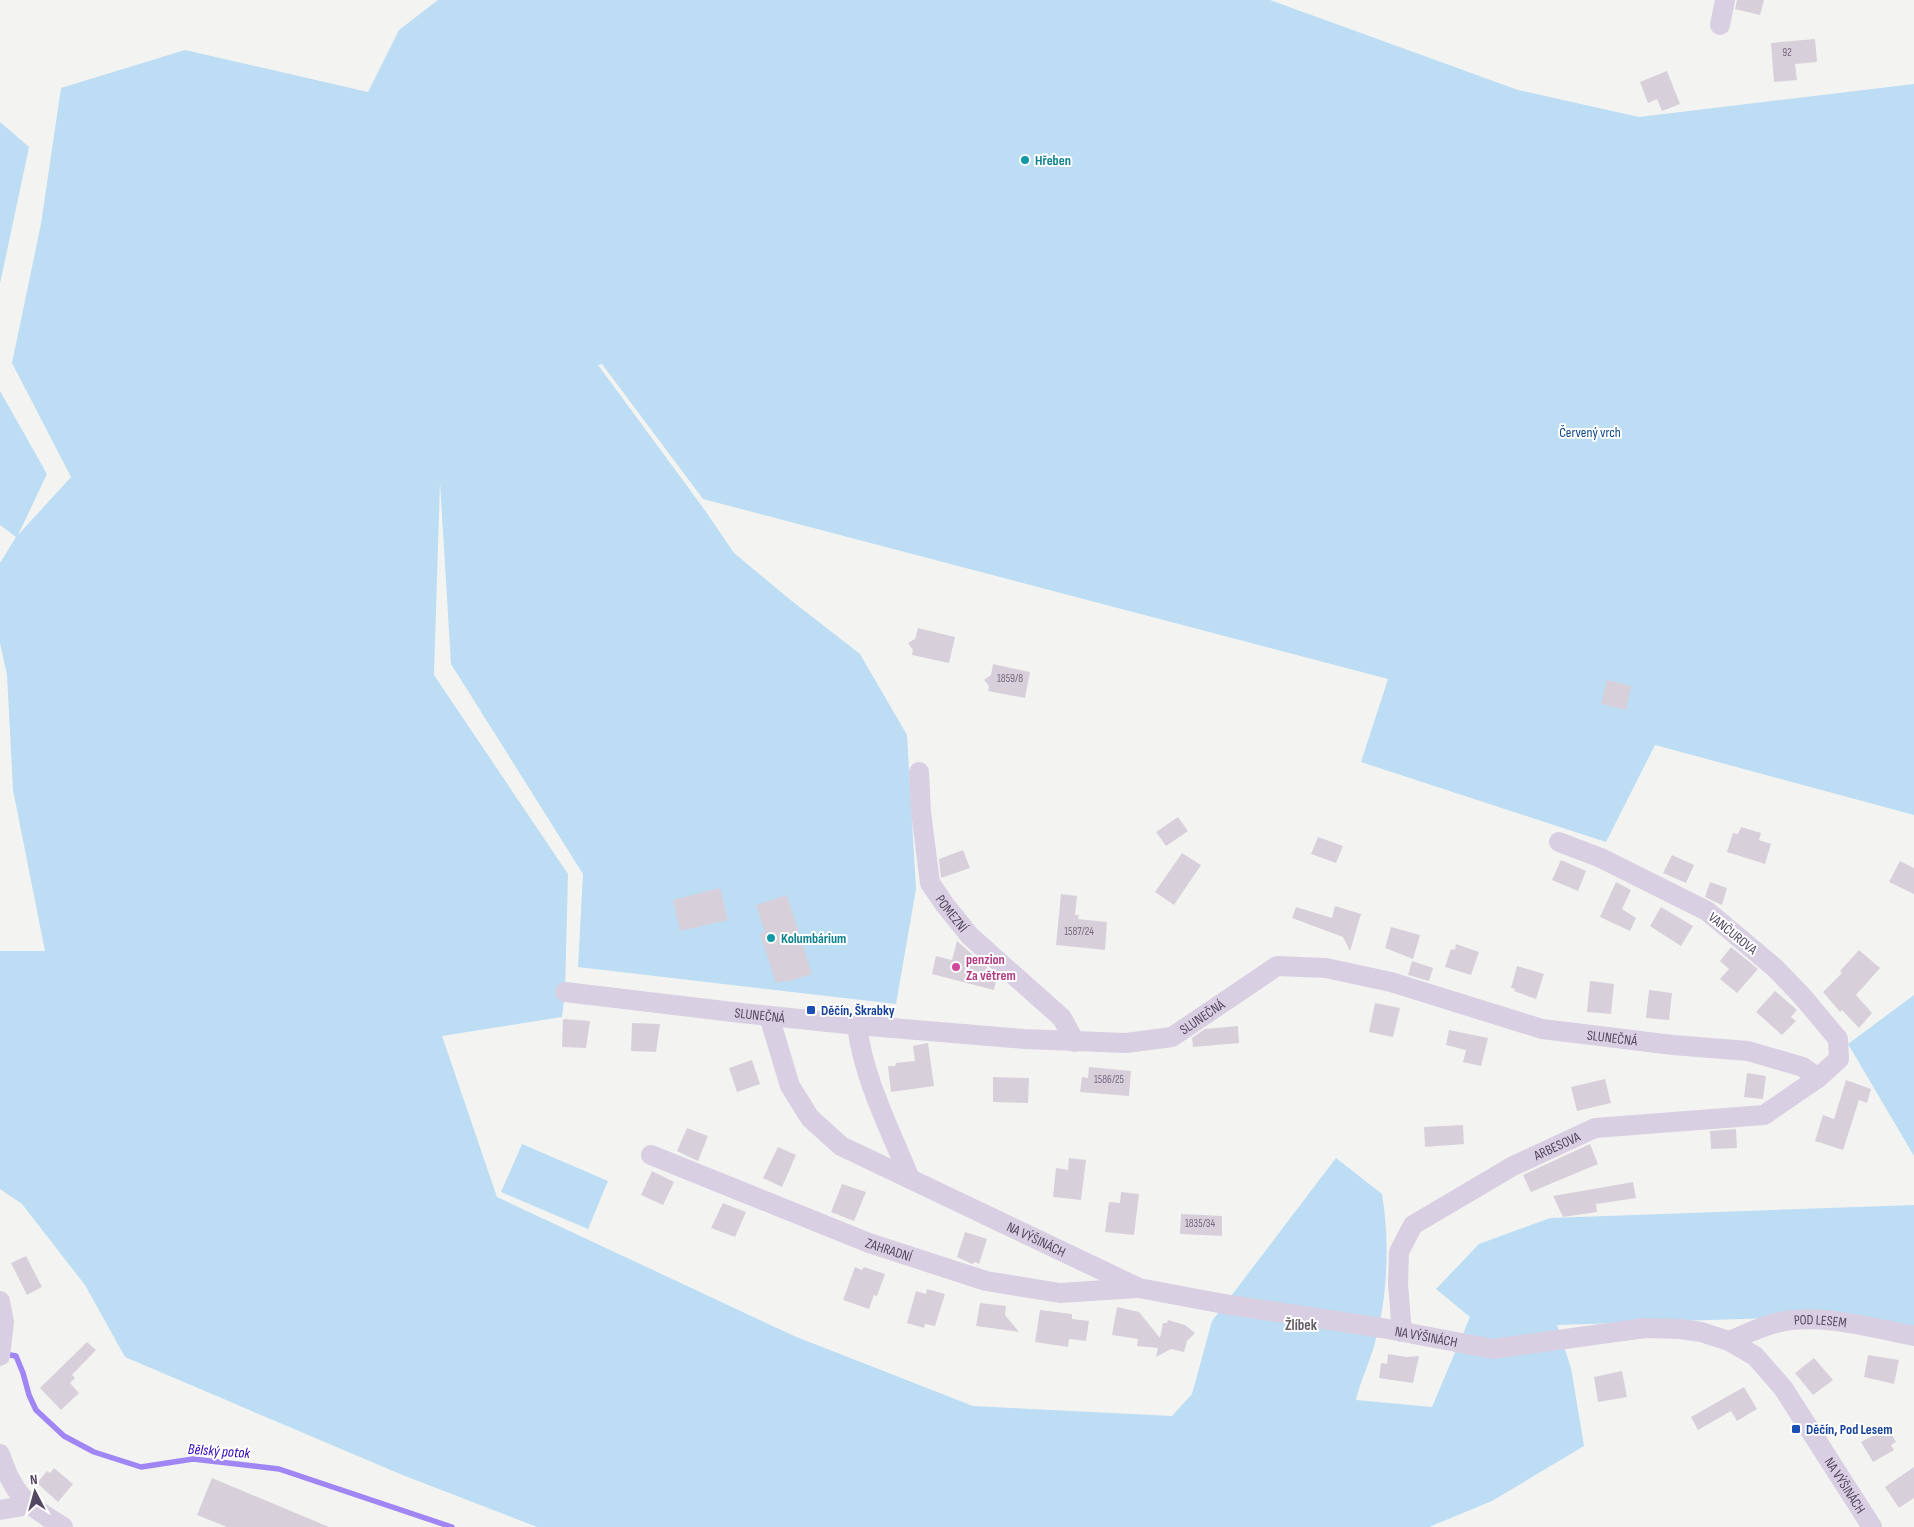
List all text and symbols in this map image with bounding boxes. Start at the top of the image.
house number: 92 [1782,46,1792,59]
place label: Hřeben [1035,152,1071,169]
marker: Hřeben [1019,154,1031,166]
park label: Červený vrch [1559,424,1621,441]
house number: 1859/8 [997,672,1023,685]
street label: POMEZNÍ [932,892,971,936]
street label: VANČUROVA [1705,909,1761,959]
house number: 1587/24 [1064,925,1094,938]
place label: Kolumbárium [781,930,846,947]
marker: Kolumbárium [765,932,777,944]
place label: penzion Za větrem [966,951,1016,984]
marker: penzion Za větrem [950,961,962,973]
street label: SLUNEČNÁ [1176,995,1229,1038]
place label: Děčín, Škrabky [821,1002,895,1019]
street label: SLUNEČNÁ [733,1004,787,1027]
marker: Děčín, Škrabky [805,1004,817,1016]
street label: SLUNEČNÁ [1586,1027,1639,1050]
house number: 1586/25 [1094,1073,1124,1086]
street label: ARBESOVA [1530,1128,1584,1165]
house number: 1835/34 [1185,1217,1215,1230]
street label: NA VÝŠINÁCH [1004,1218,1068,1261]
street label: ZAHRADNÍ [863,1234,914,1266]
street label: POD LESEM [1793,1311,1848,1332]
district label: Žlíbek [1285,1316,1318,1335]
street label: NA VÝŠINÁCH [1393,1323,1459,1351]
place label: Děčín, Pod Lesem [1806,1421,1892,1438]
marker: Děčín, Pod Lesem [1790,1423,1802,1435]
water label: Bělský potok [187,1440,251,1463]
street label: NA VÝŠINÁCH [1821,1454,1869,1517]
north arrow [10,1467,60,1517]
text: N [29,1471,38,1488]

